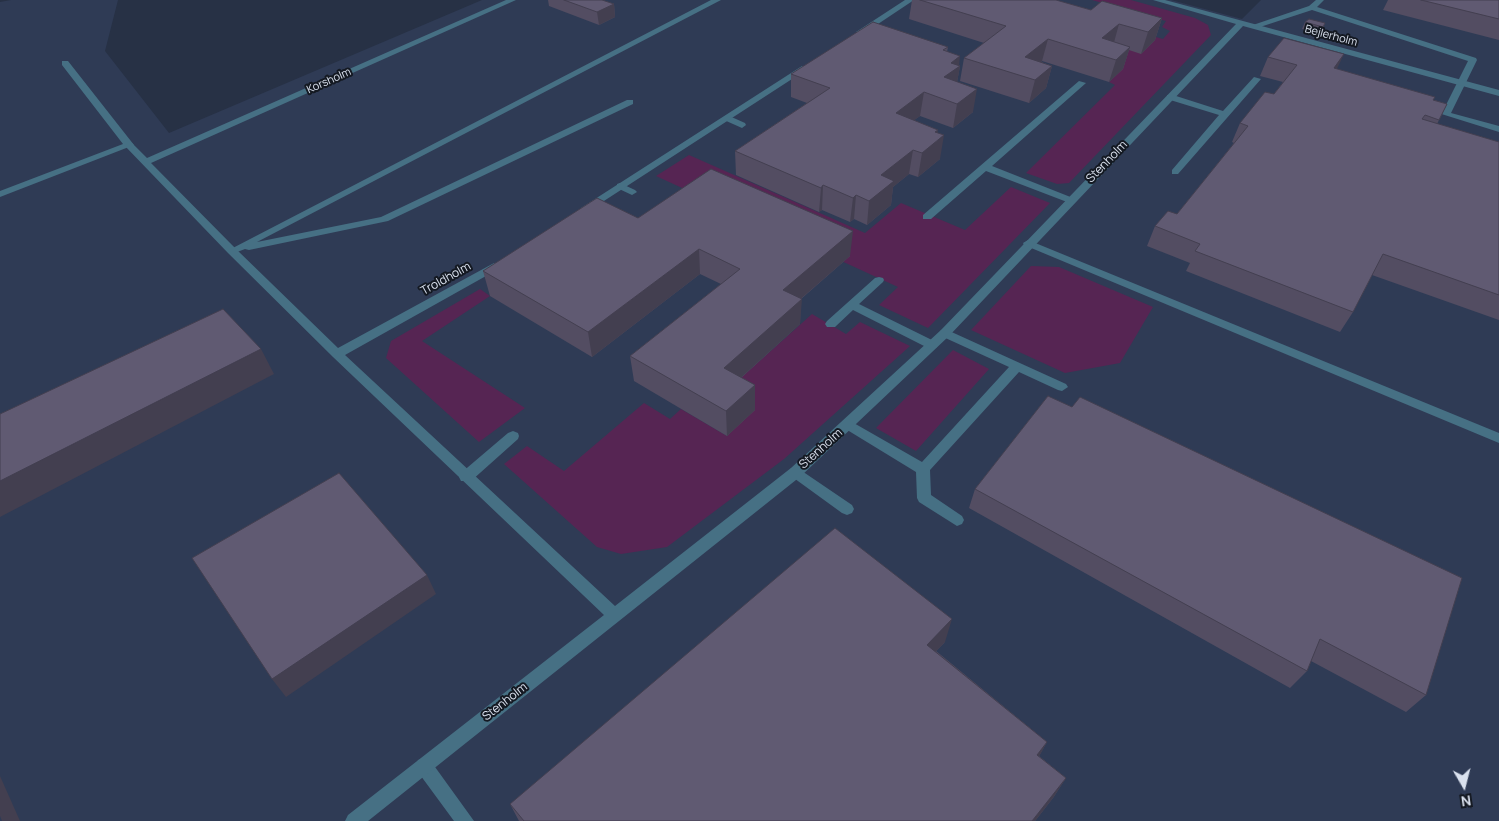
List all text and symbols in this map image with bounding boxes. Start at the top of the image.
street label: Bejlerholm [1303,23,1359,49]
street label: Korsholm [305,65,353,97]
street label: Stenholm [1083,138,1131,186]
street label: Troldholm [418,259,474,299]
street label: Stenholm [796,426,846,472]
street label: Stenholm [480,680,530,724]
north arrow [1439,761,1489,811]
text: N [1460,791,1472,811]

